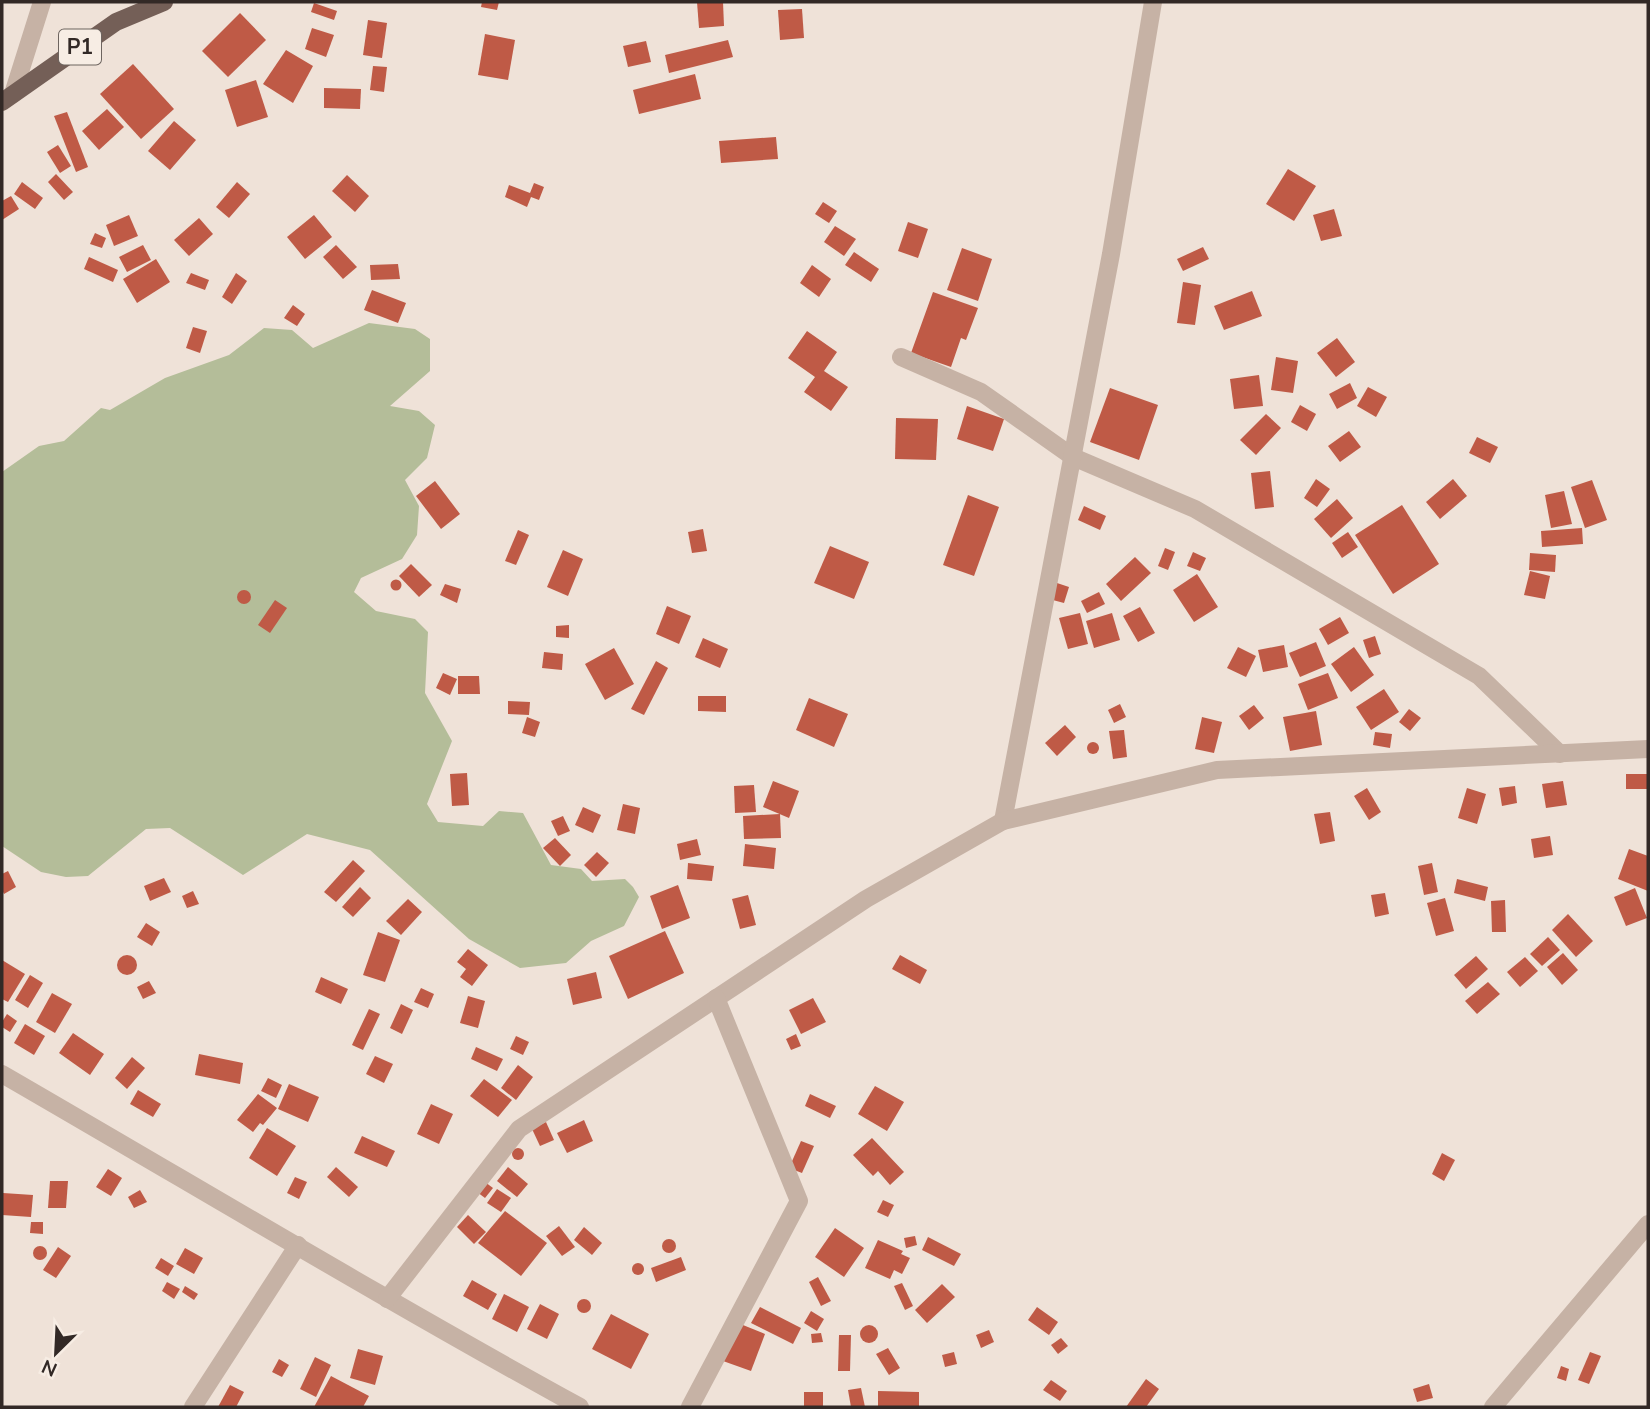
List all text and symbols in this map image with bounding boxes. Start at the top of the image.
road number: P1 [59,30,101,64]
north arrow [21,1318,91,1388]
text: N [38,1353,61,1382]

